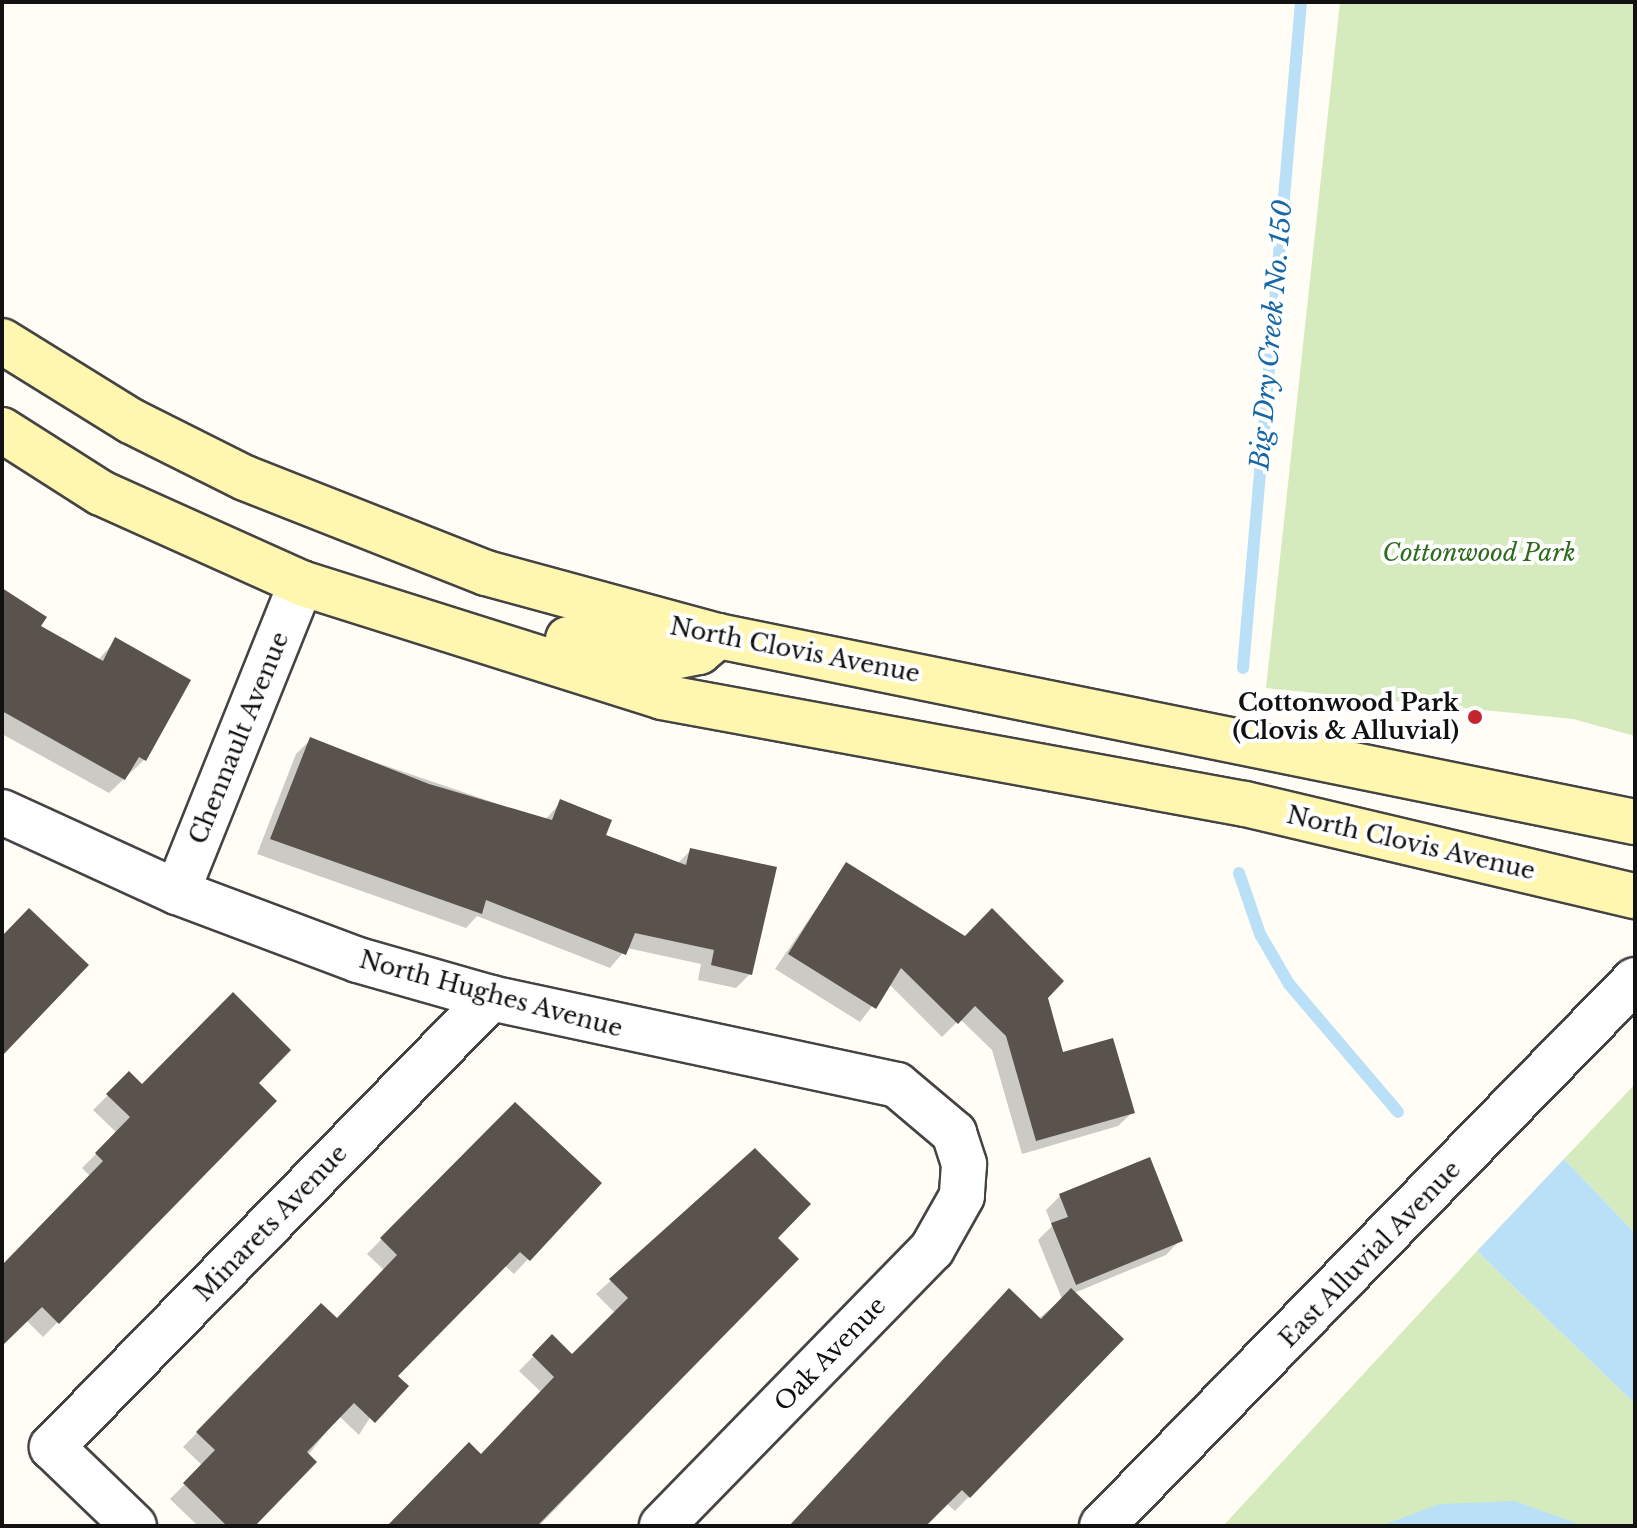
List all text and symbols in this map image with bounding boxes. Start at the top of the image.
water label: Big Dry Creek No. 150 [1245,198,1299,472]
park label: Cottonwood Park [1382,539,1576,567]
street label: North Clovis Avenue [667,612,923,688]
street label: Chennault Avenue [183,627,295,849]
place label: Cottonwood Park (Clovis & Alluvial) [1232,689,1459,745]
marker: Cottonwood Park (Clovis & Alluvial) [1466,708,1484,726]
street label: North Clovis Avenue [1284,800,1538,886]
street label: North Hughes Avenue [356,945,626,1043]
street label: Minarets Avenue [189,1138,353,1308]
street label: East Alluvial Avenue [1273,1154,1467,1354]
street label: Oak Avenue [768,1290,892,1418]

